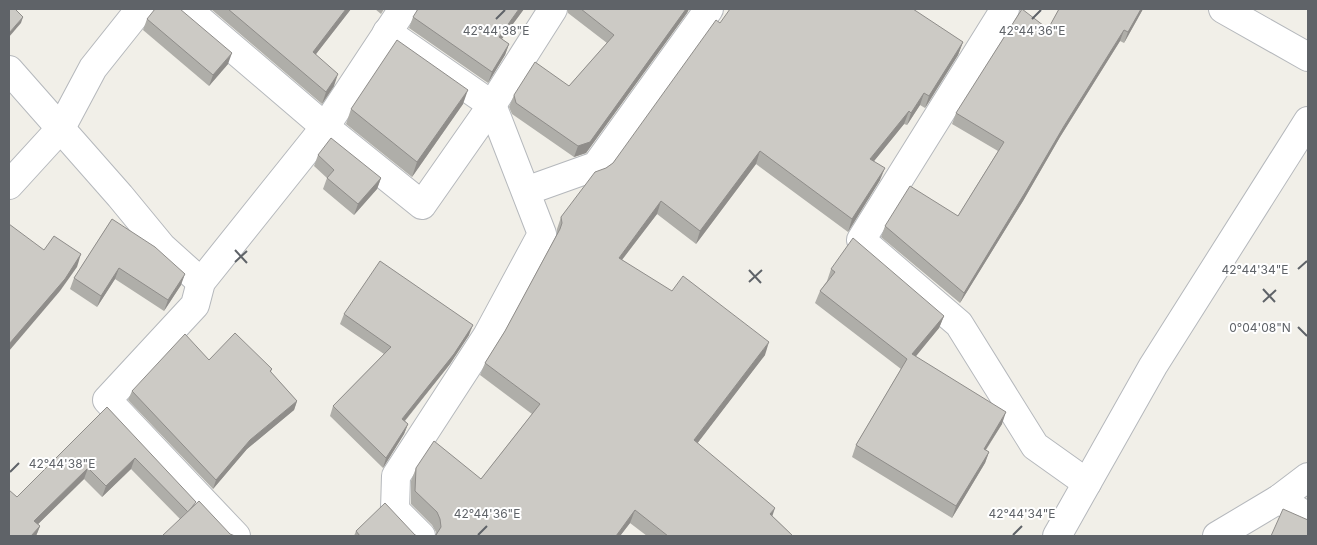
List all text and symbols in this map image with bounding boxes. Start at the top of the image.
text: 42°44'38"E [463,23,529,38]
text: 42°44'36"E [999,23,1065,38]
text: 42°44'34"E [1221,262,1289,277]
text: 0°04'08"N [1229,320,1291,335]
text: 42°44'38"E [29,456,95,471]
text: 42°44'36"E [454,506,520,521]
text: 42°44'34"E [988,506,1056,521]

